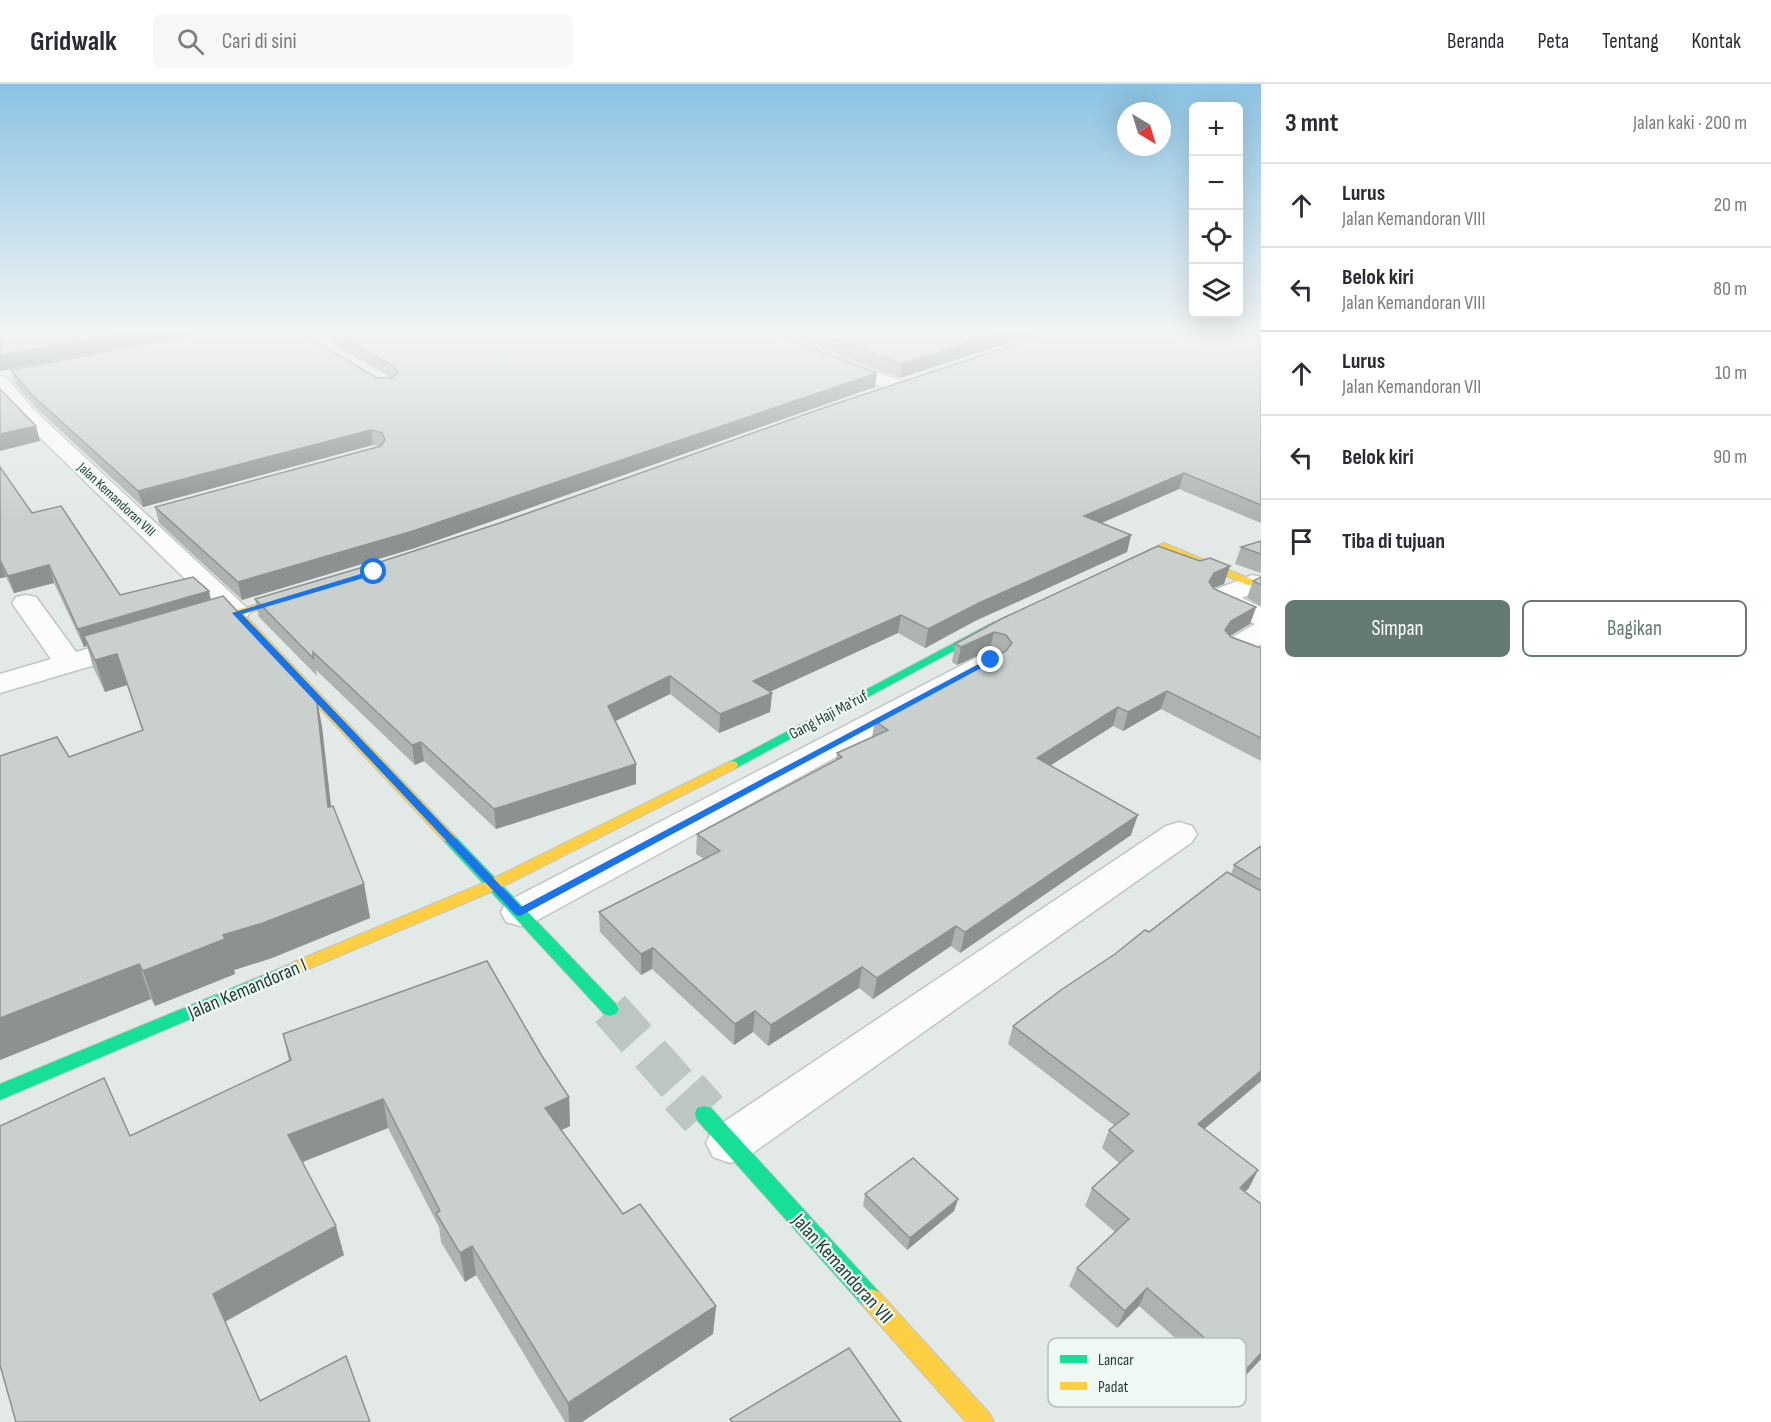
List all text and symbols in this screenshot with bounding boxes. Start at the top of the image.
search box [153,14,573,68]
text: Gridwalk [30,25,117,58]
icon: search [174,25,207,58]
text: Cari di sini [222,28,297,55]
text: Beranda [1447,29,1504,54]
text: Peta [1537,29,1569,54]
text: Tentang [1602,29,1659,54]
text: Kontak [1692,29,1741,54]
north arrow [1117,102,1171,156]
map controls [1189,102,1243,318]
button: + [1189,102,1243,156]
text: 3 mnt [1285,108,1338,139]
text: Jalan kaki · 200 m [1633,111,1747,135]
button: − [1189,156,1243,210]
text: Lurus [1342,180,1385,207]
icon: ahead [1285,189,1318,222]
text: 20 m [1714,193,1747,217]
text: Jalan Kemandoran VIII [1342,207,1485,231]
button: locate [1189,210,1243,264]
button: layers [1189,264,1243,318]
text: Belok kiri [1342,264,1414,291]
icon: left [1285,273,1318,306]
text: 80 m [1713,277,1747,301]
text: Jalan Kemandoran VIII [1342,291,1485,315]
text: Lurus [1342,348,1385,375]
icon: ahead [1285,357,1318,390]
text: 10 m [1715,361,1747,385]
text: Jalan Kemandoran VII [1342,375,1481,399]
icon: left [1285,441,1318,474]
text: Belok kiri [1342,444,1414,471]
text: 90 m [1713,445,1747,469]
street label: Jalan Kemandoran VIII [73,458,159,540]
icon: arrive [1285,525,1318,558]
text: Tiba di tujuan [1342,528,1445,555]
route start [360,558,386,584]
button: Simpan [1285,600,1510,657]
button: Bagikan [1522,600,1747,657]
route end [977,646,1003,672]
street label: Gang Haji Ma'ruf [786,686,872,744]
street label: Jalan Kemandoran I [184,953,310,1025]
street label: Jalan Kemandoran VII [786,1208,898,1328]
legend [1048,1338,1246,1407]
text: Lancar [1098,1351,1134,1370]
text: Padat [1098,1378,1129,1397]

